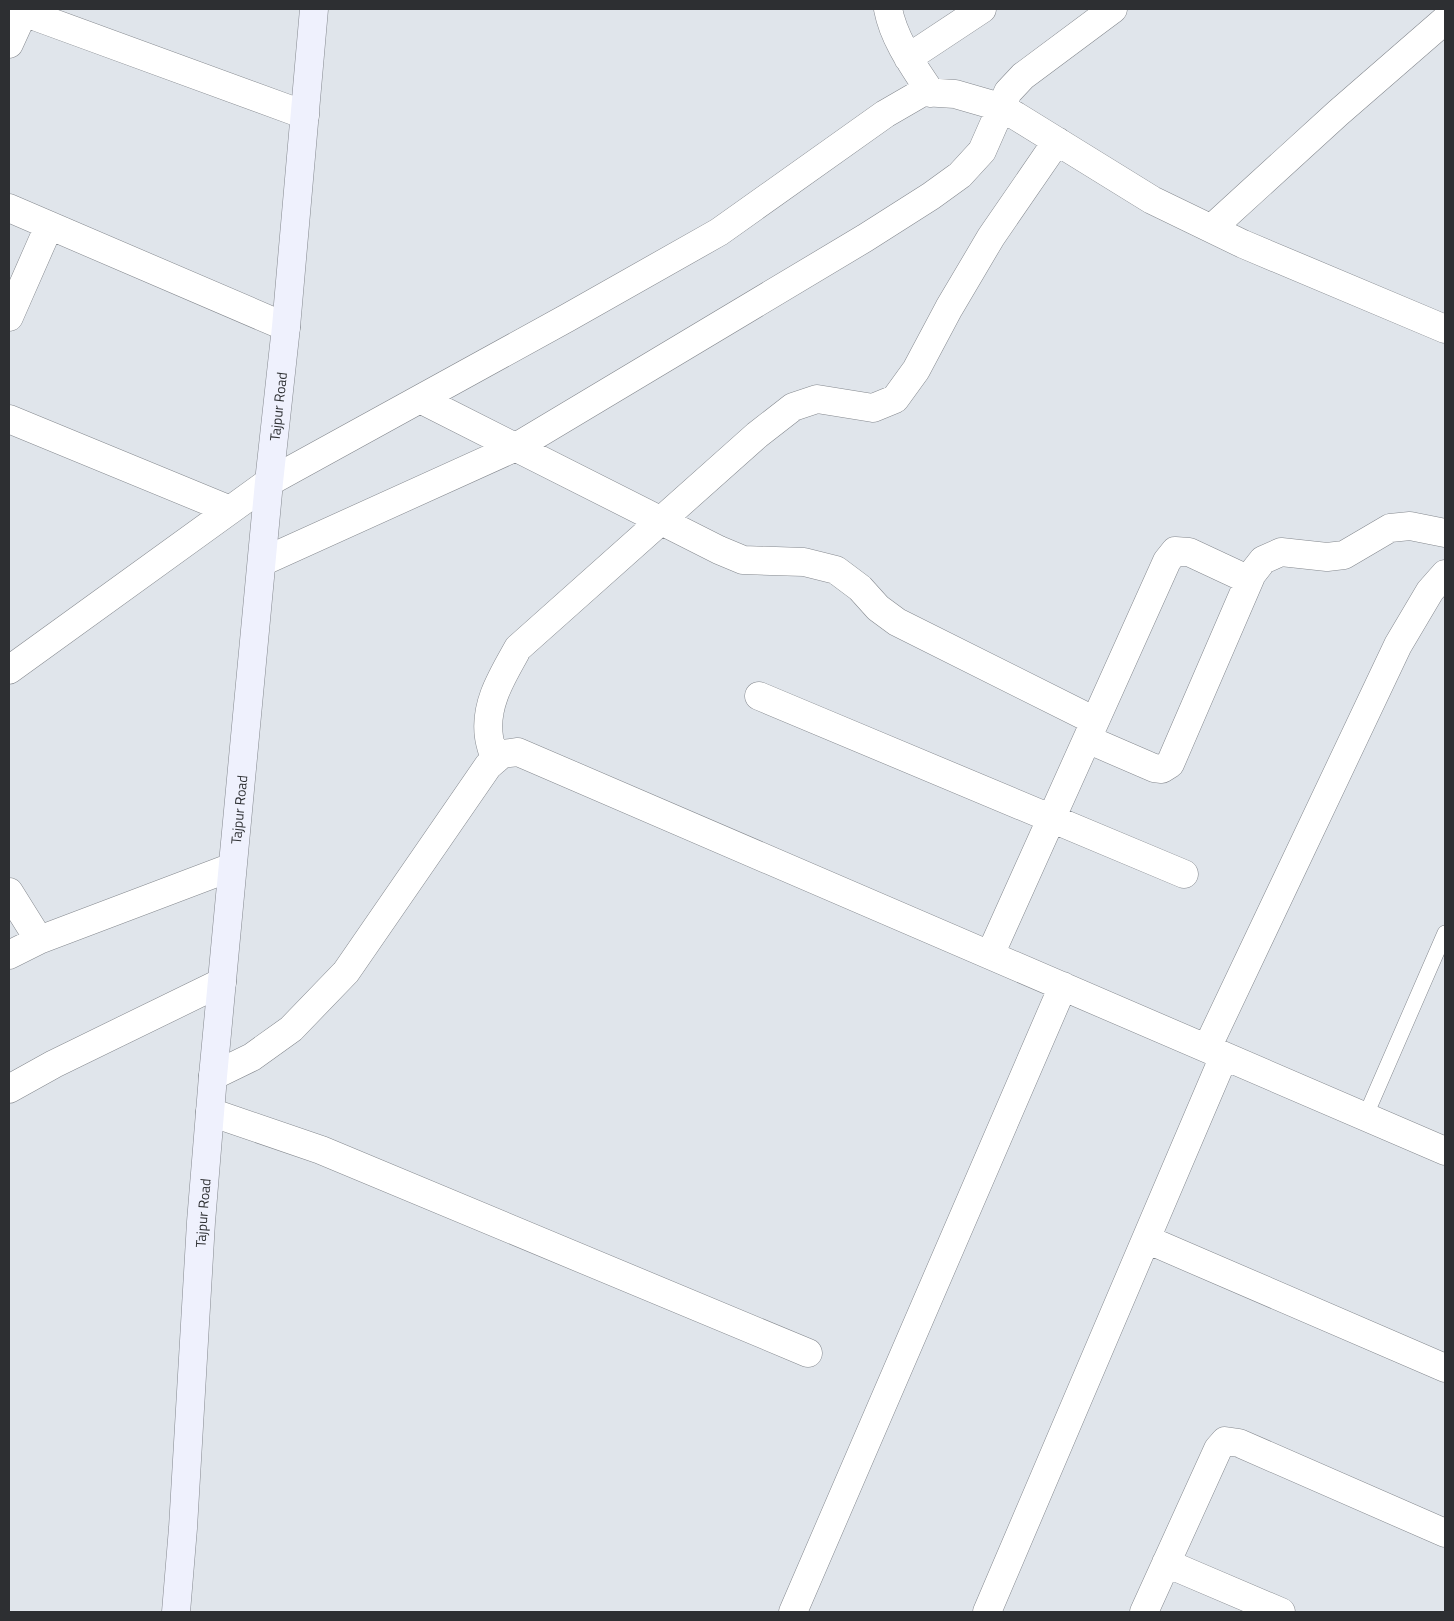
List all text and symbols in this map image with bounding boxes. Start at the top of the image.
street label: Tajpur Road [263,371,292,442]
street label: Tajpur Road [224,774,252,845]
street label: Tajpur Road [189,1177,215,1248]

